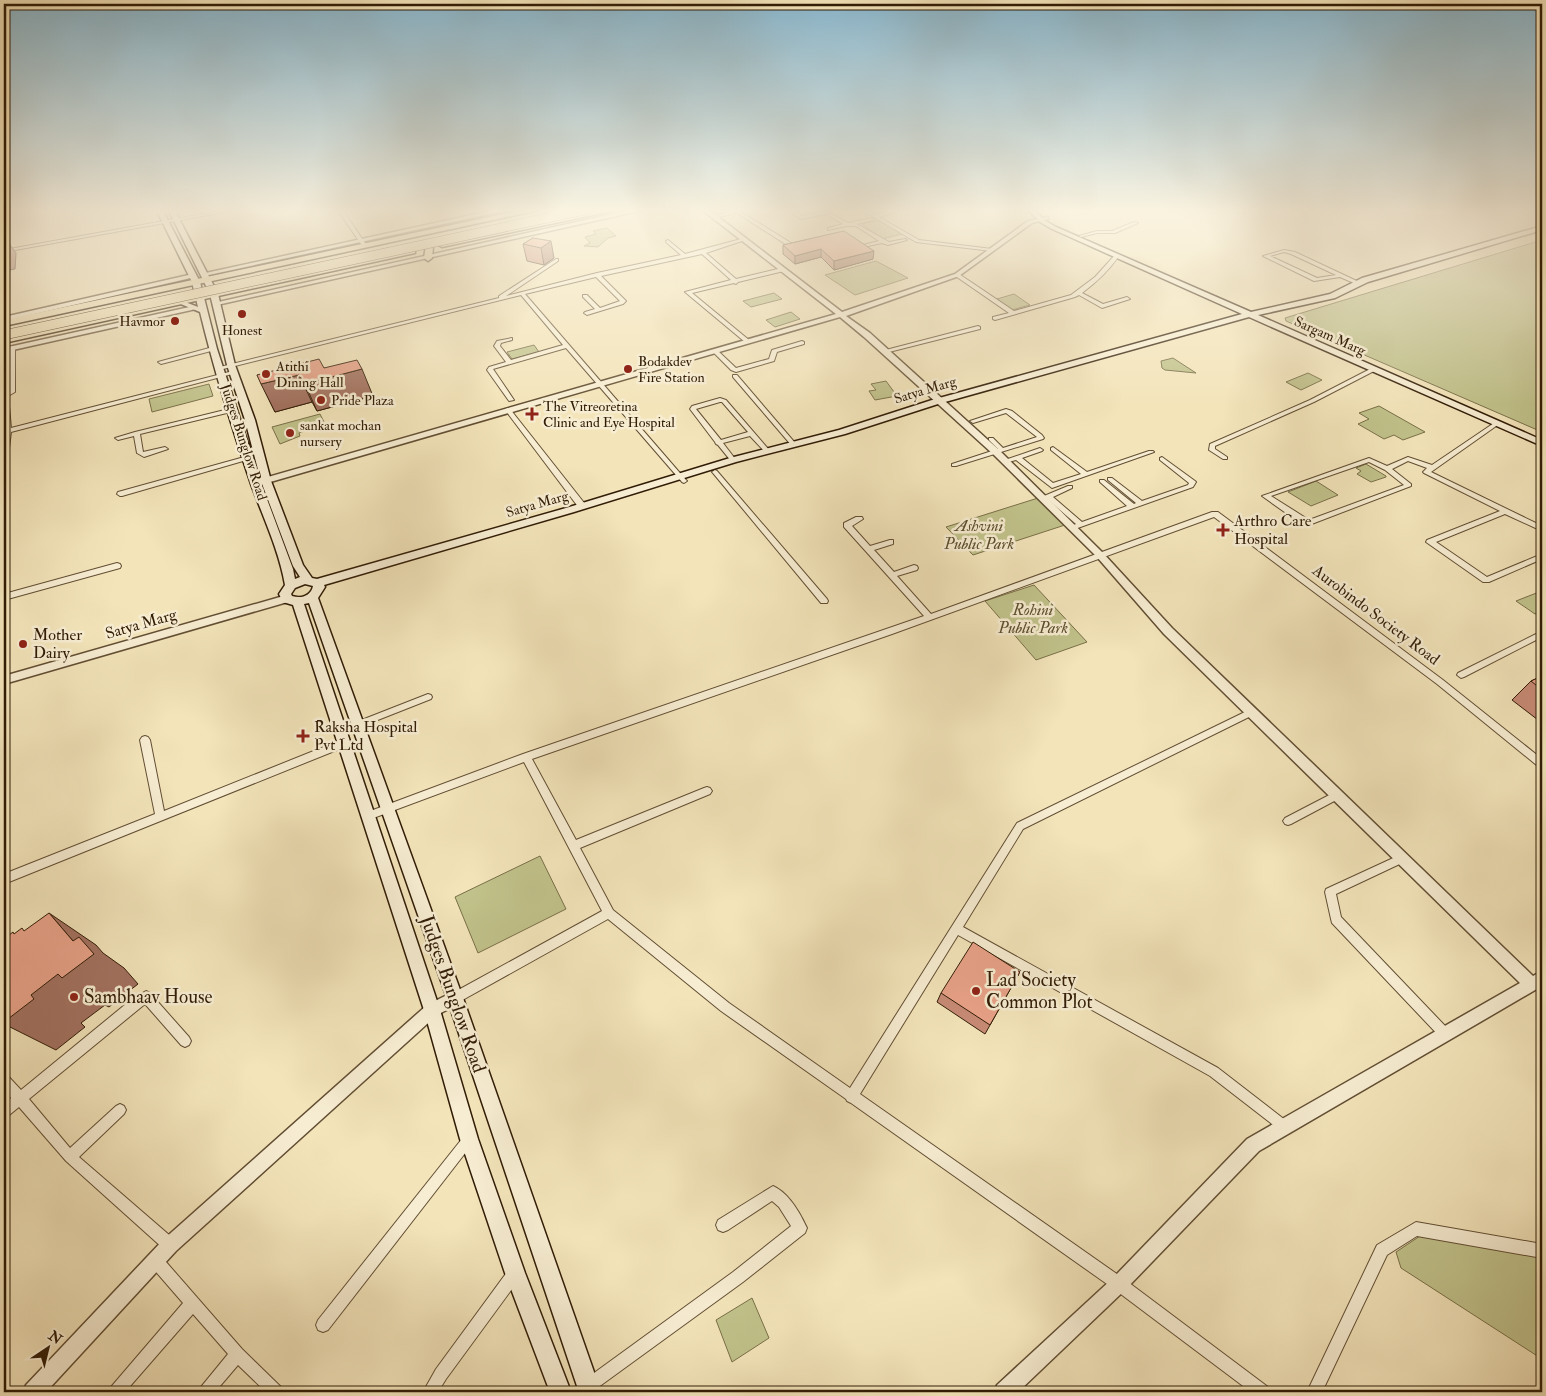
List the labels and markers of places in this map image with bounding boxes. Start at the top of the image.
marker: Honest [236,308,248,320]
place label: Havmor [119,313,166,330]
marker: Havmor [169,315,181,327]
place label: Honest [222,322,263,339]
place label: Bodakdev Fire Station [638,353,705,386]
place label: Atithi Dining Hall [275,358,344,391]
marker: Bodakdev Fire Station [622,363,634,375]
marker: Atithi Dining Hall [260,368,272,380]
place label: Pride Plaza [331,392,394,409]
marker: Pride Plaza [315,394,327,406]
place label: The Vitreoretina Clinic and Eye Hospital [543,398,675,432]
marker: The Vitreoretina Clinic and Eye Hospital [525,407,539,421]
place label: sankat mochan nursery [300,417,381,451]
marker: sankat mochan nursery [284,427,296,439]
place label: Arthro Care Hospital [1233,511,1312,550]
marker: Arthro Care Hospital [1216,523,1230,537]
place label: Mother Dairy [33,625,82,663]
marker: Mother Dairy [17,638,29,650]
place label: Raksha Hospital Pvt Ltd [314,717,417,755]
marker: Raksha Hospital Pvt Ltd [296,729,310,743]
place label: Lad Society Common Plot [986,968,1093,1014]
place label: Sambhaav House [84,985,213,1009]
marker: Lad Society Common Plot [970,985,982,997]
marker: Sambhaav House [68,991,80,1003]

